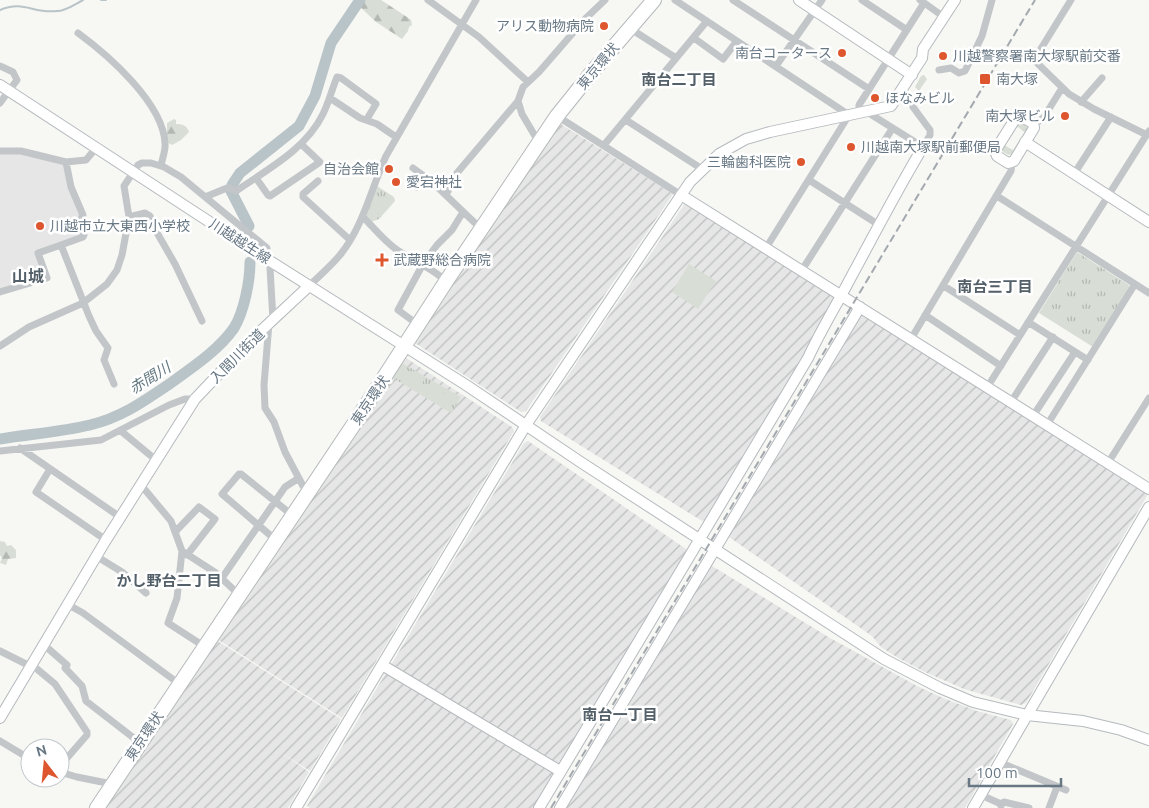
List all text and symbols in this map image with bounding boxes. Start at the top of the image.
place label: アリス動物病院 [496,18,594,34]
marker: アリス動物病院 [598,20,610,32]
street label: 東京環状 [574,39,622,93]
place label: 南台コータース [735,45,832,61]
marker: 南台コータース [836,47,848,59]
place label: 川越警察署南大塚駅前交番 [953,48,1121,64]
marker: 川越警察署南大塚駅前交番 [937,50,949,62]
district label: 南台二丁目 [641,71,717,88]
place label: 南大塚 [996,71,1038,87]
marker: 南大塚 [978,72,992,86]
place label: ほなみビル [885,90,955,106]
marker: ほなみビル [869,92,881,104]
place label: 南大塚ビル [985,108,1055,124]
marker: 南大塚ビル [1059,110,1071,122]
place label: 川越南大塚駅前郵便局 [861,139,1001,155]
marker: 川越南大塚駅前郵便局 [845,141,857,153]
place label: 三輪歯科医院 [707,154,791,170]
marker: 三輪歯科医院 [795,156,807,168]
place label: 自治会館 [323,161,379,177]
marker: 自治会館 [383,163,395,175]
place label: 愛宕神社 [406,174,462,190]
marker: 愛宕神社 [390,176,402,188]
street label: 川越越生線 [206,215,274,267]
place label: 川越市立大東西小学校 [50,218,190,234]
marker: 川越市立大東西小学校 [34,220,46,232]
place label: 武蔵野総合病院 [393,252,491,268]
marker: 武蔵野総合病院 [375,253,389,267]
district label: 山城 [12,267,44,285]
district label: 南台三丁目 [957,278,1033,295]
street label: 入間川街道 [207,326,267,386]
water label: 赤間川 [126,357,175,397]
street label: 東京環状 [348,372,392,428]
district label: かし野台二丁目 [116,572,222,589]
district label: 南台一丁目 [582,706,658,723]
street label: 東京環状 [122,708,166,764]
north arrow [20,738,70,788]
text: N [34,741,49,760]
scale bar [969,756,1062,788]
text: 100 m [976,764,1018,781]

